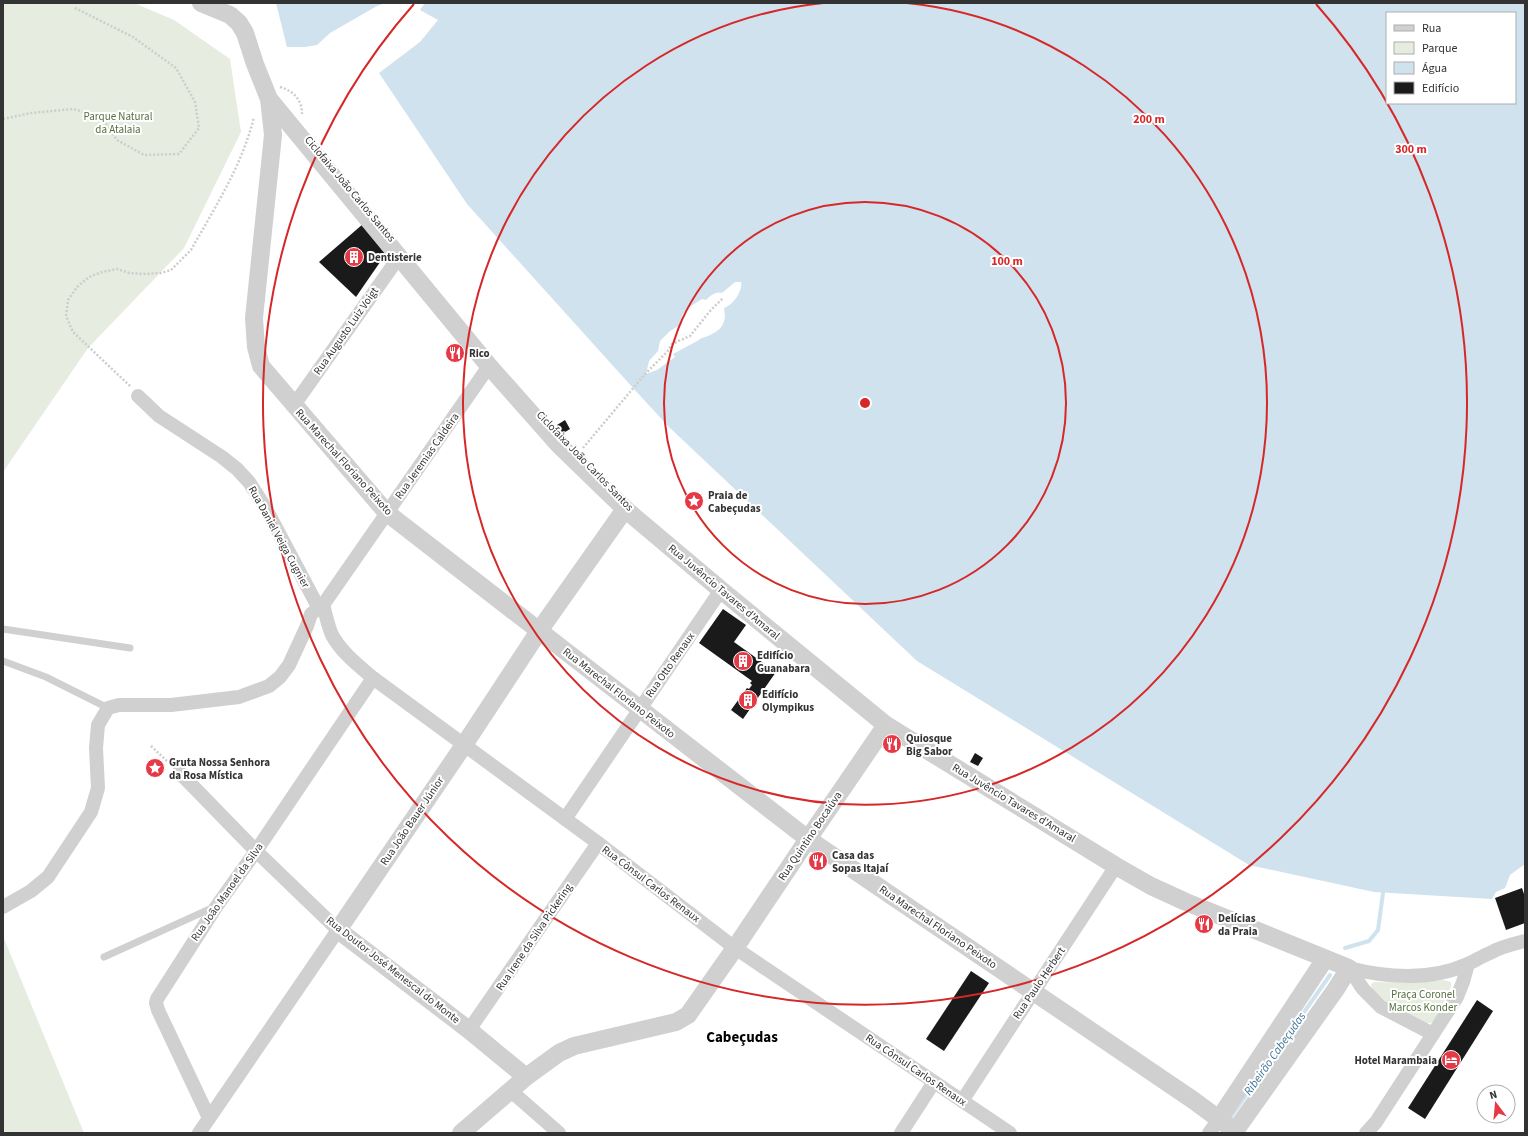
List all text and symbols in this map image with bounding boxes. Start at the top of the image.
legend [1386,12,1516,104]
text: Rua [1422,20,1441,37]
text: Parque [1422,40,1458,57]
text: Água [1422,60,1447,77]
text: Edifício [1422,80,1459,97]
park label: Parque Natural da Atalaia [84,109,153,137]
text: 200 m [1133,111,1165,128]
street label: Ciclofaixa João Carlos Santos [301,133,399,245]
text: 300 m [1395,141,1427,158]
building icon: Dentisterie [343,246,365,268]
place label: Dentisterie [368,250,422,265]
text: 100 m [991,253,1023,270]
street label: Rua Augusto Luiz Voigt [310,284,382,378]
restaurant icon: Rico [444,342,466,364]
place label: Rico [469,346,490,361]
centre of rings [858,396,872,410]
street label: Rua Marechal Floriano Peixoto [292,405,396,519]
street label: Ciclofaixa João Carlos Santos [533,408,637,515]
street label: Rua Jeremias Caldeira [392,410,462,502]
street label: Rua Daniel Veiga Cugnier [245,484,313,591]
place label: Praia de Cabeçudas [708,488,761,516]
place icon: Praia de Cabeçudas [683,490,705,512]
street label: Rua Juvêncio Tavares d'Amaral [665,541,783,643]
street label: Rua Otto Renaux [642,629,698,701]
street label: Rua Marechal Floriano Peixoto [560,644,678,742]
place label: Edifício Guanabara [757,648,810,676]
building icon: Edifício Guanabara [732,650,754,672]
place label: Edifício Olympikus [762,687,814,715]
building icon: Edifício Olympikus [737,689,759,711]
place label: Quiosque Big Sabor [906,731,953,759]
restaurant icon: Quiosque Big Sabor [881,733,903,755]
place label: Gruta Nossa Senhora da Rosa Mística [169,755,270,783]
place icon: Gruta Nossa Senhora da Rosa Mística [144,757,166,779]
street label: Rua Juvêncio Tavares d'Amaral [949,760,1079,846]
street label: Rua João Bauer Júnior [377,774,447,868]
street label: Rua Quintino Bocaiúva [775,788,845,884]
street label: Rua João Manoel da Silva [187,840,267,944]
street label: Rua Cônsul Carlos Renaux [599,842,703,926]
place label: Casa das Sopas Itajaí [832,848,889,876]
restaurant icon: Casa das Sopas Itajaí [807,850,829,872]
street label: Rua Irene da Silva Pickering [492,880,576,994]
street label: Rua Marechal Floriano Peixoto [876,882,1000,972]
place label: Delícias da Praia [1218,911,1258,939]
street label: Rua Doutor José Menescal do Monte [323,913,463,1027]
restaurant icon: Delícias da Praia [1193,913,1215,935]
street label: Rua Paulo Herbert [1009,944,1069,1022]
park label: Praça Coronel Marcos Konder [1389,987,1457,1015]
water label: Ribeirão Cabeçudas [1240,1009,1310,1099]
district label: Cabeçudas [706,1027,778,1048]
street label: Rua Cônsul Carlos Renaux [862,1030,970,1110]
hotel icon: Hotel Marambaia [1440,1049,1462,1071]
place label: Hotel Marambaia [1354,1053,1437,1068]
north arrow [1476,1084,1516,1124]
text: N [1488,1087,1499,1103]

